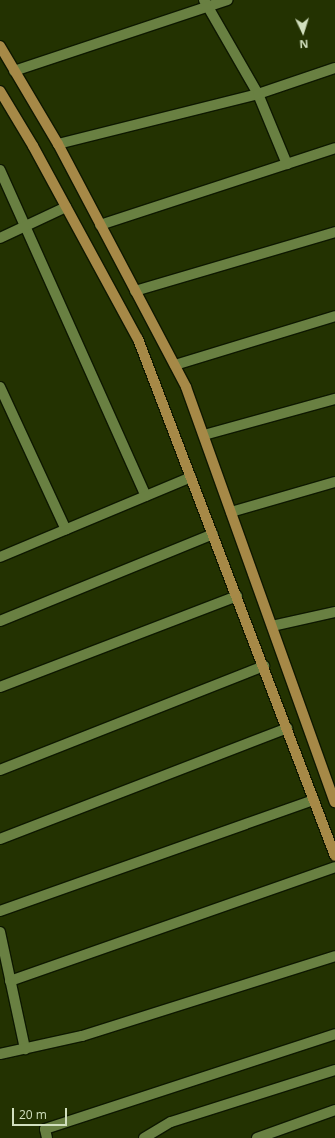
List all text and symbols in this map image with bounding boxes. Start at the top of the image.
north arrow [283,12,323,52]
text: N [299,37,309,52]
scale bar [14,1100,69,1126]
text: 20 m [19,1106,47,1123]

